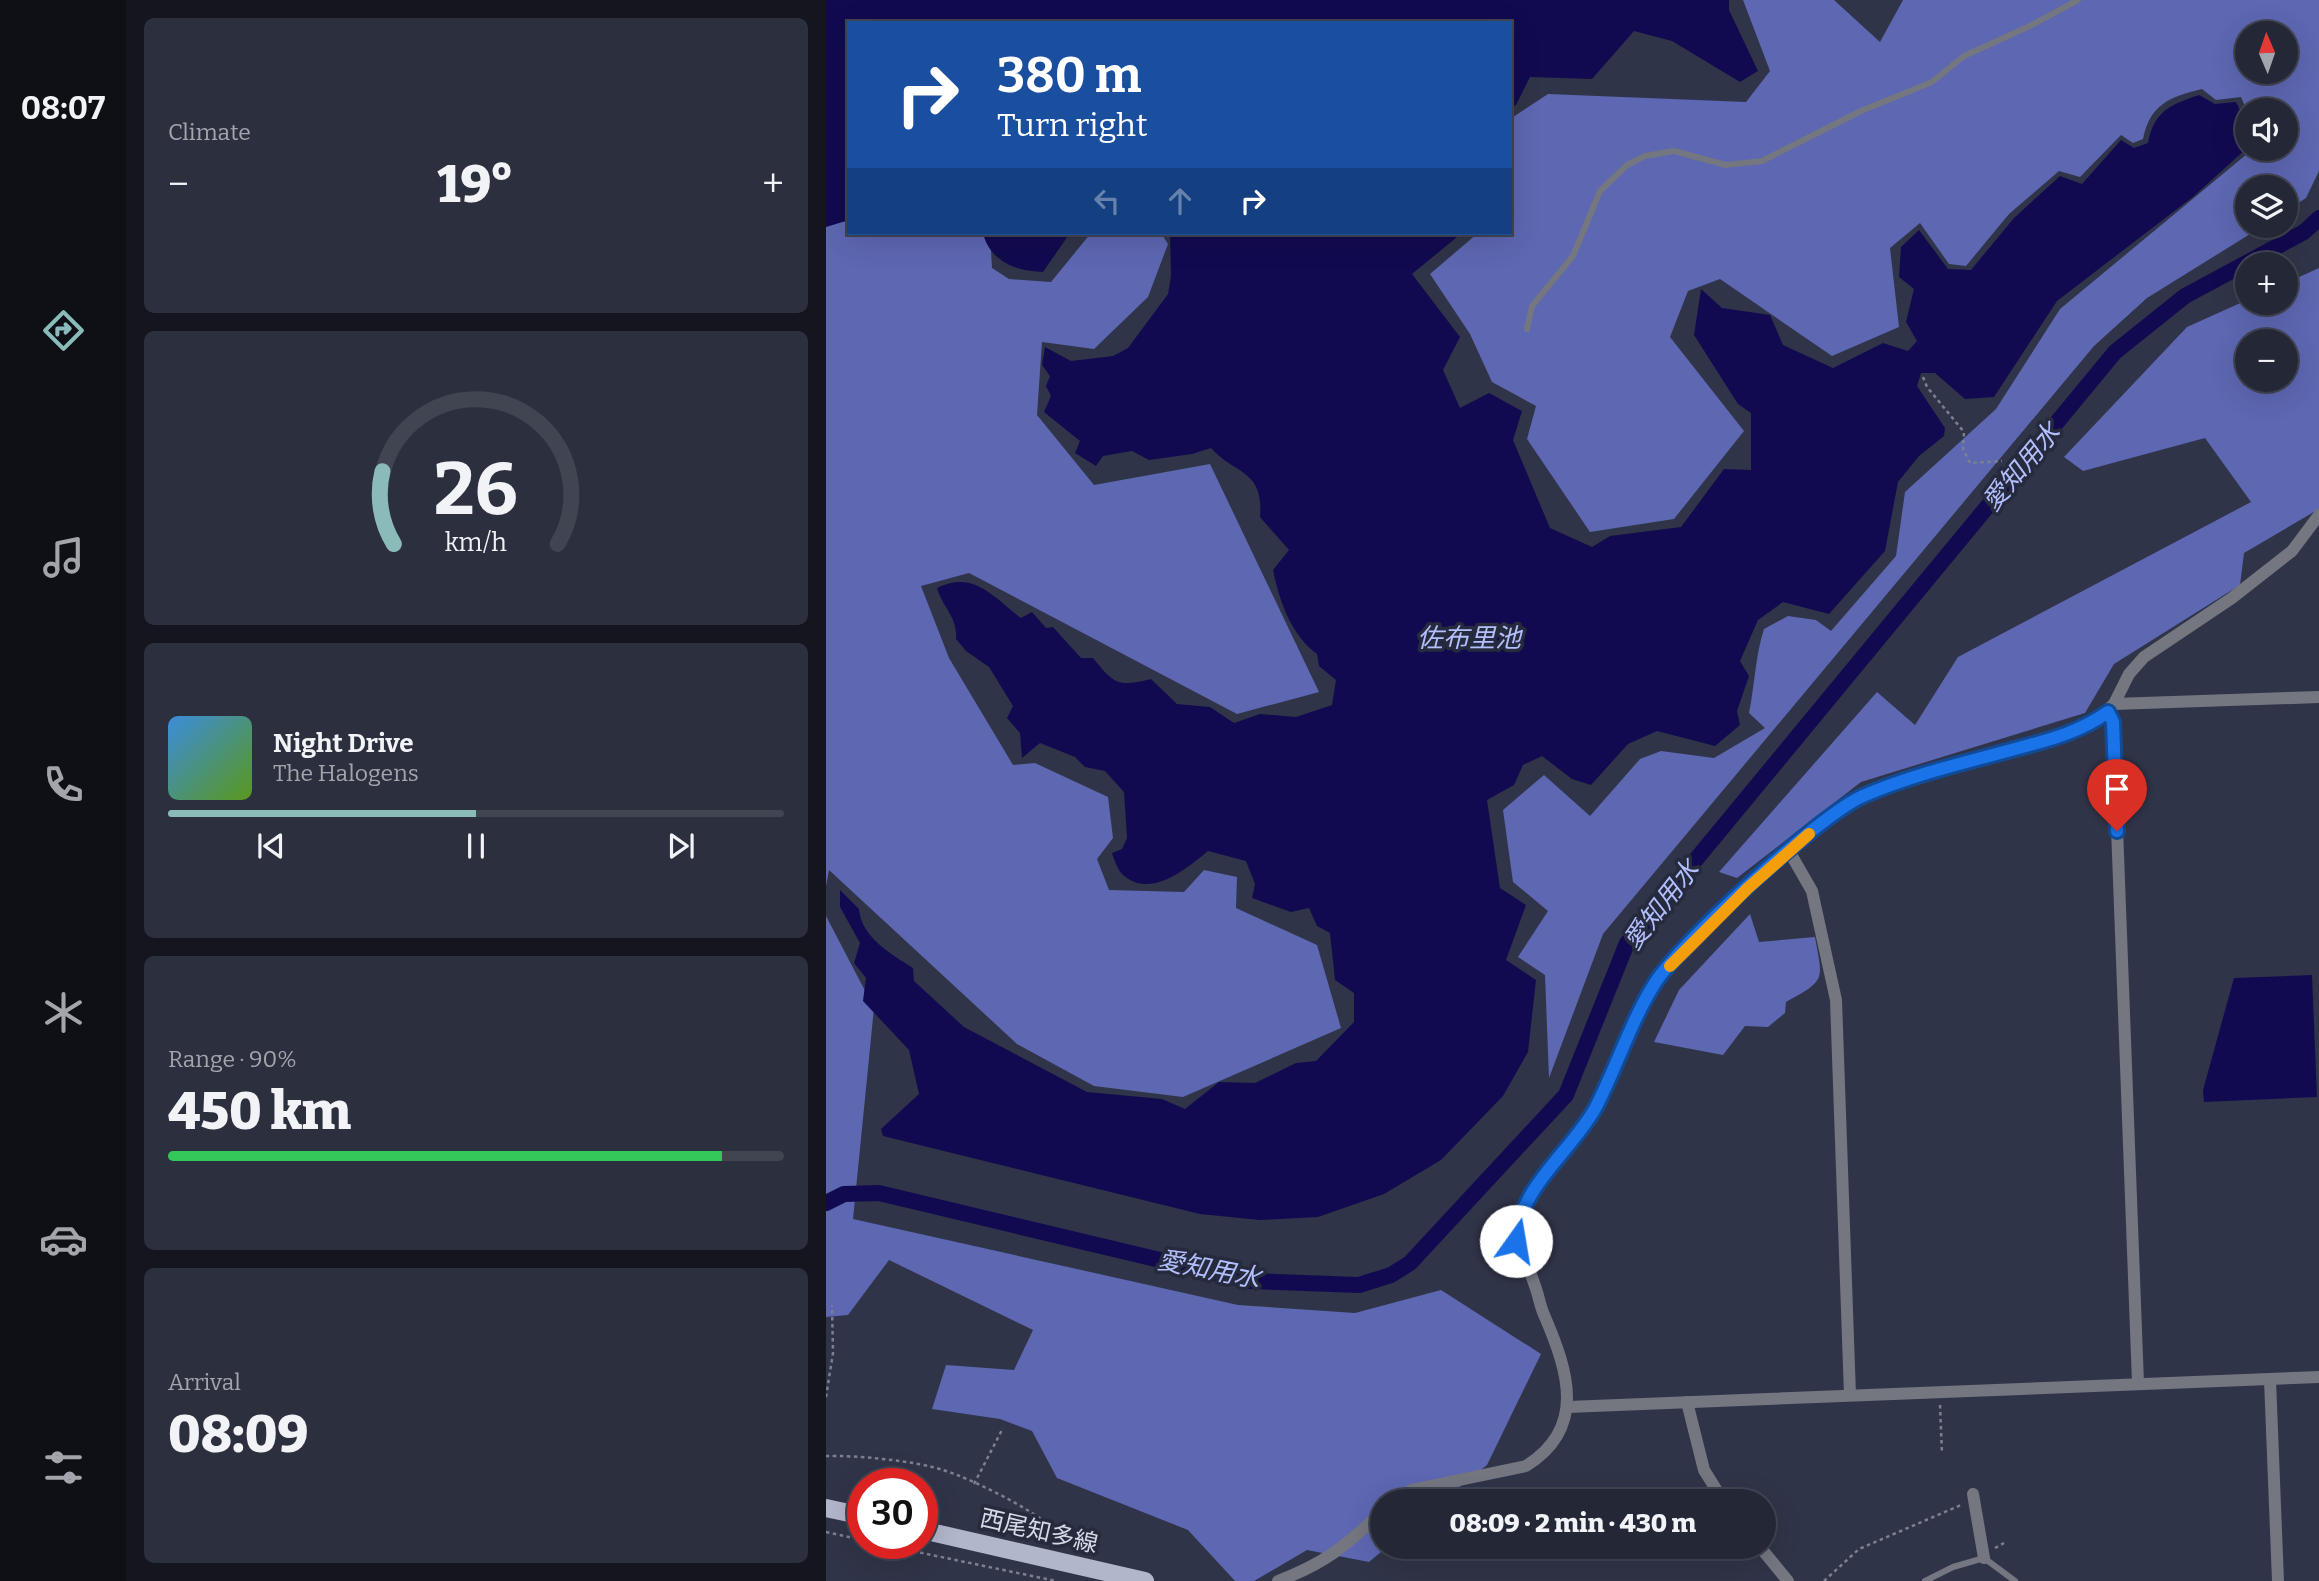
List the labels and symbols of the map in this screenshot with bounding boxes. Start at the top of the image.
north arrow [2235,21,2298,84]
water label: 愛知用水 [1976,415,2069,517]
water label: 佐布里池 [1417,623,1524,654]
pin [2087,759,2147,831]
water label: 愛知用水 [1617,852,1707,956]
position arrow [1479,1204,1553,1278]
water label: 愛知用水 [1155,1244,1266,1295]
speed limit sign: 30 [847,1468,938,1559]
street label: 西尾知多線 [977,1504,1101,1558]

